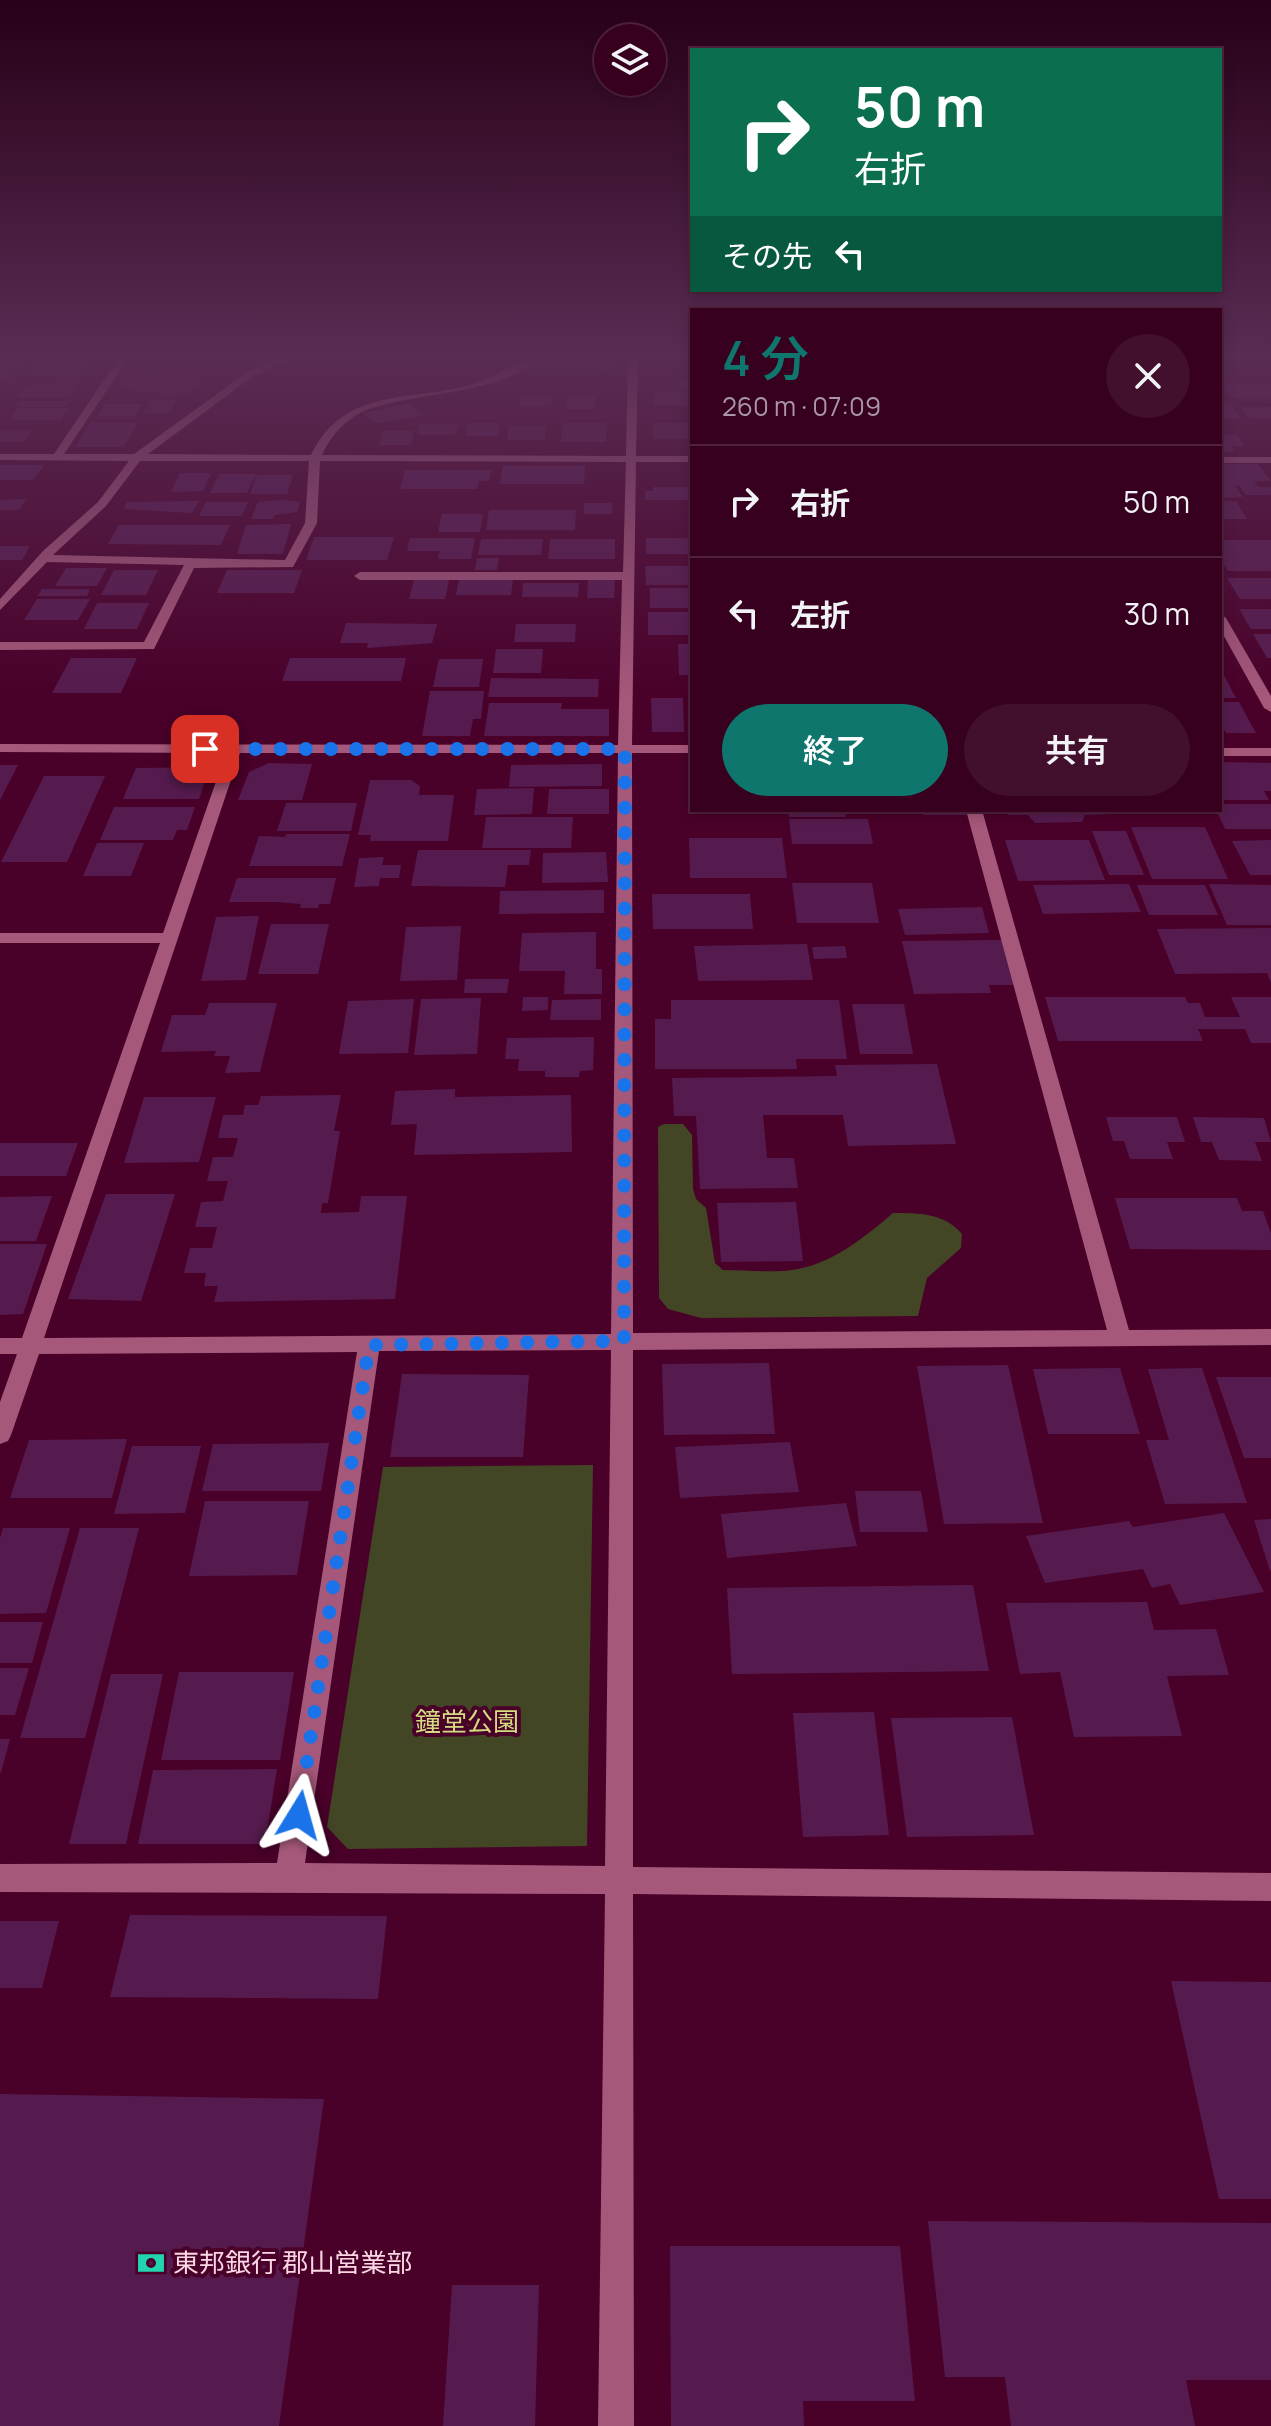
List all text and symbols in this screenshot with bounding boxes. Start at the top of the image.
map controls [594,24,666,96]
button: layers [594,24,666,96]
text: 50 m [854,67,985,144]
icon: right [722,80,826,184]
text: 右折 [854,144,926,193]
icon: left [828,232,872,276]
text: その先 [722,235,812,276]
text: 4 分 [722,325,809,390]
button: close [1106,334,1190,418]
text: 260 m · 07:09 [722,388,881,424]
icon: right [722,479,766,523]
text: 50 m [1123,481,1190,522]
text: 右折 [790,482,850,523]
icon: left [722,591,766,635]
text: 30 m [1124,593,1190,634]
text: 左折 [790,594,850,635]
button: 終了 [722,704,948,796]
button: 共有 [964,704,1190,796]
pin [171,715,239,783]
icon: arrive [183,727,227,771]
park label: 鐘堂公園 [415,1703,519,1739]
position arrow [257,1773,341,1857]
place label: 東邦銀行 郡山営業部 [173,2244,412,2280]
bank icon: 東邦銀行 郡山営業部 [136,2248,166,2278]

